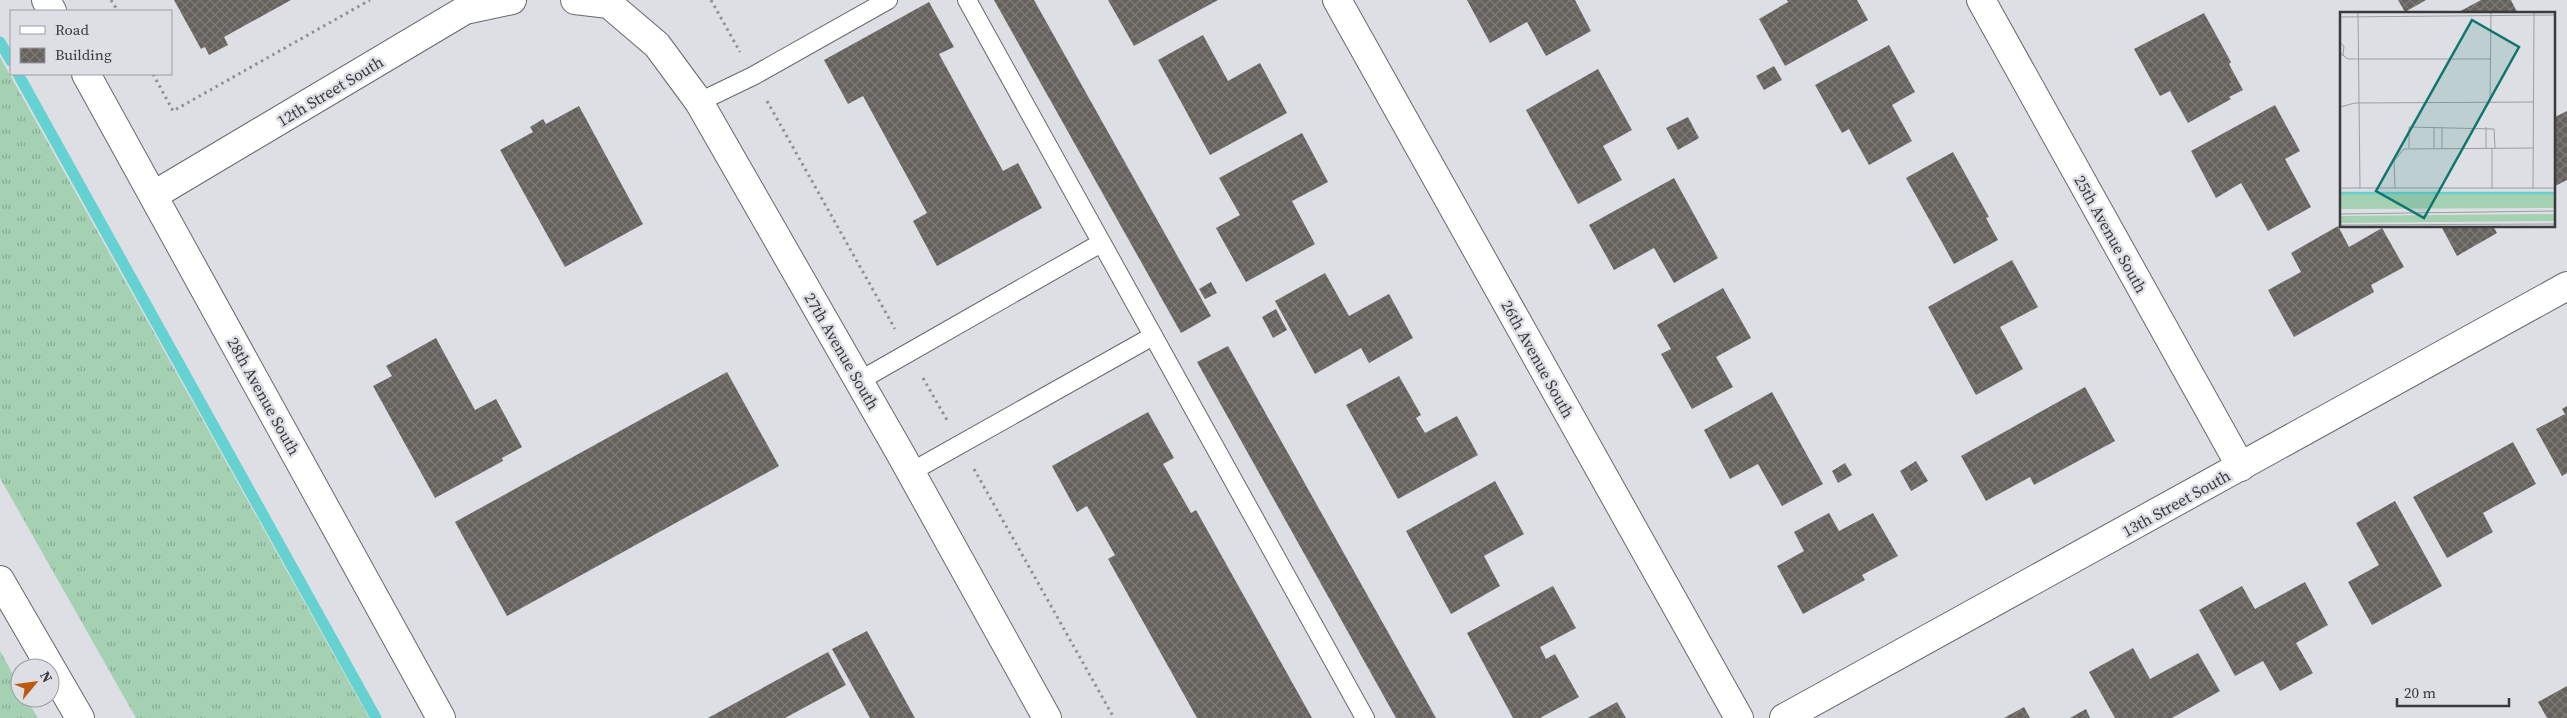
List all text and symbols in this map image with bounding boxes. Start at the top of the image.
legend [10,10,172,75]
inset map [2340,12,2554,228]
text: Road [55,19,89,40]
text: Building [55,44,112,65]
street label: 12th Street South [273,50,388,131]
street label: 25th Avenue South [2069,171,2153,297]
street label: 27th Avenue South [800,288,885,414]
street label: 26th Avenue South [1496,296,1580,422]
street label: 28th Avenue South [222,333,306,459]
street label: 13th Street South [2118,464,2234,542]
north arrow [10,658,60,708]
text: N [35,667,58,686]
scale bar [2397,676,2510,708]
text: 20 m [2404,682,2436,703]

